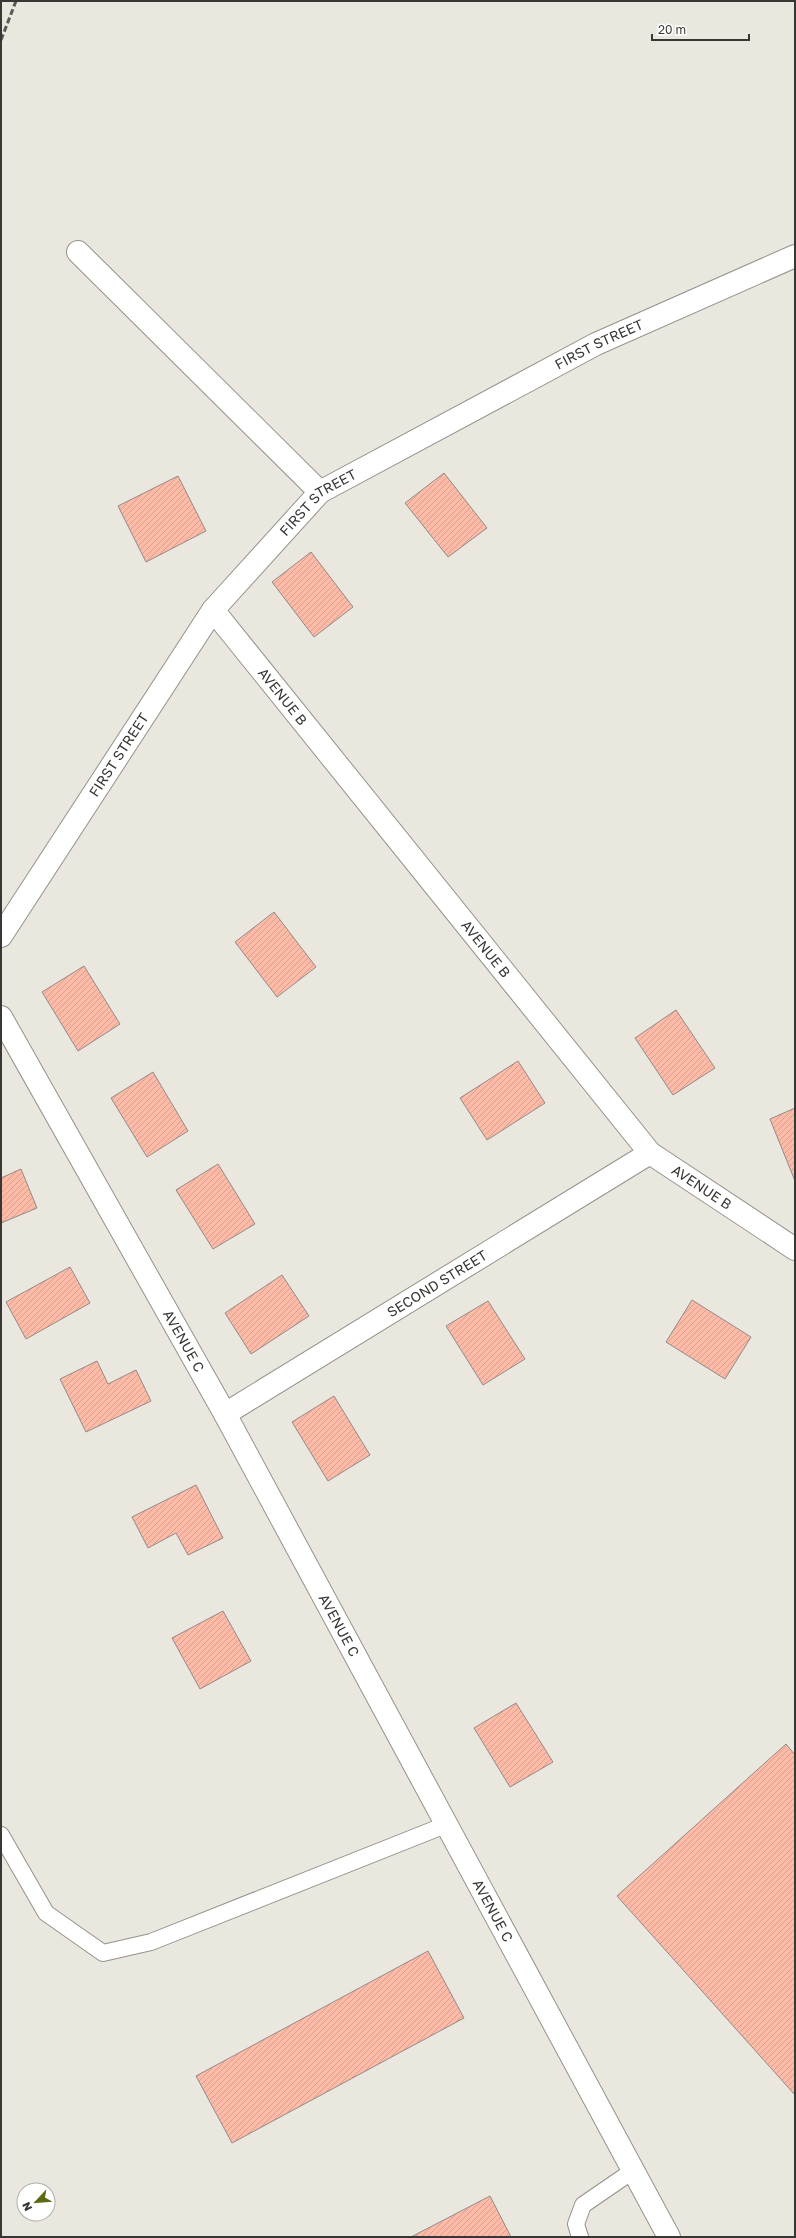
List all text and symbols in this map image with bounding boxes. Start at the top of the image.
scale bar [652,16,749,42]
text: 20 m [658,22,686,37]
street label: FIRST STREET [552,315,646,373]
street label: FIRST STREET [276,465,359,539]
street label: AVENUE B [255,664,311,728]
street label: FIRST STREET [85,709,152,800]
street label: AVENUE B [458,917,514,981]
street label: AVENUE B [669,1161,735,1213]
street label: SECOND STREET [384,1246,490,1320]
street label: AVENUE C [160,1307,208,1375]
street label: AVENUE C [316,1591,363,1659]
street label: AVENUE C [470,1876,517,1944]
north arrow [16,2182,56,2222]
text: N [19,2200,34,2213]

